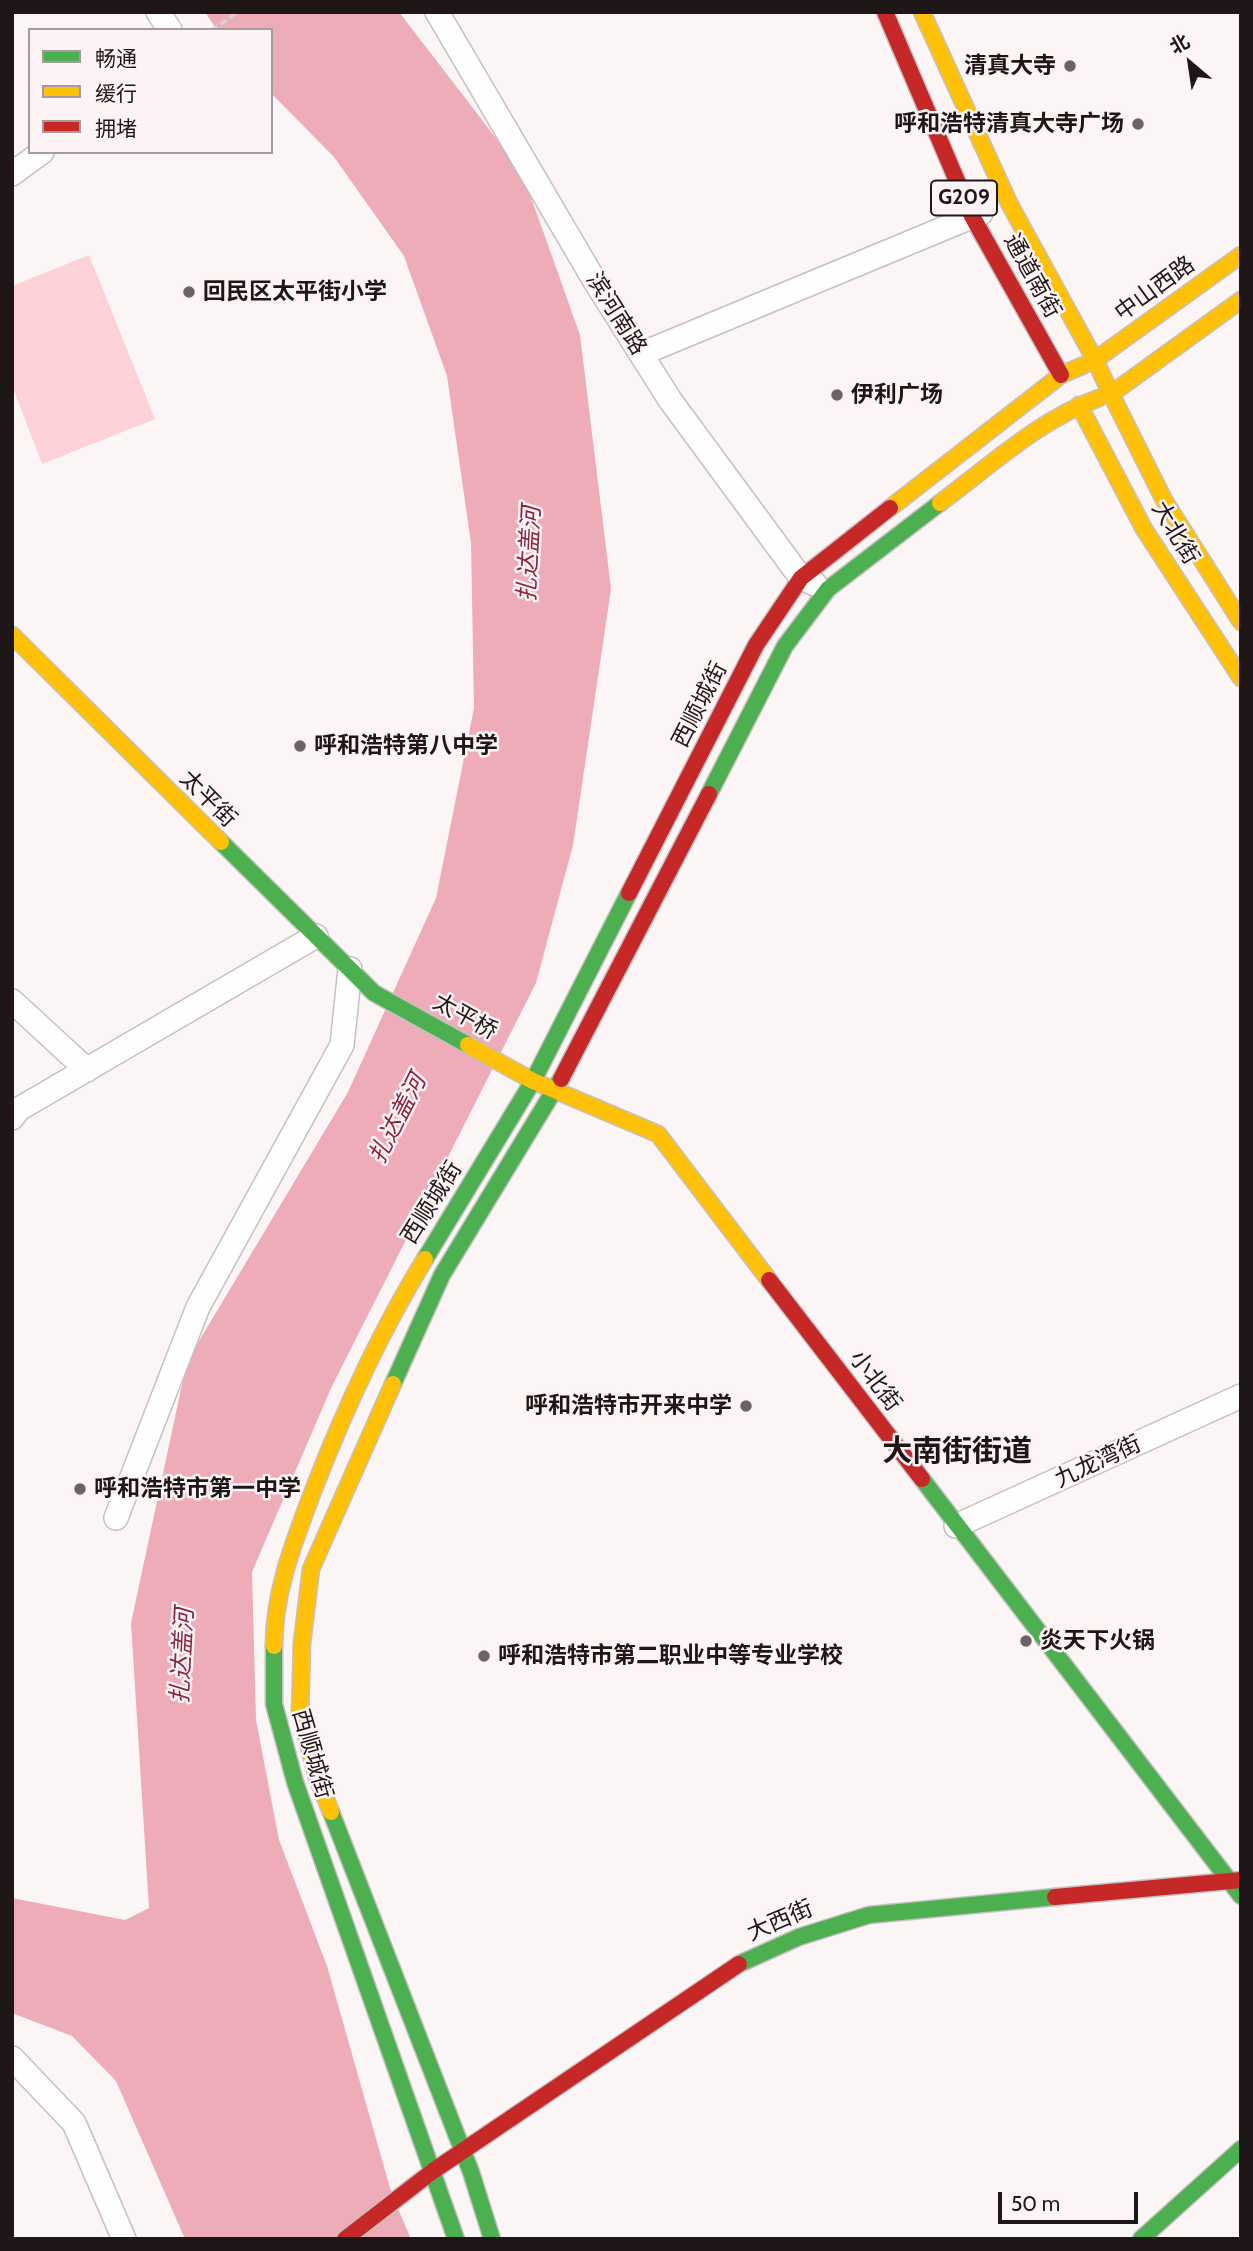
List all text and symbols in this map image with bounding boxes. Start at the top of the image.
legend [28,28,273,154]
north arrow [1155,28,1225,98]
text: 北 [1166,30,1193,59]
text: 畅通 [95,46,137,71]
place label: 清真大寺 [964,52,1056,80]
marker: 清真大寺 [1062,58,1078,74]
text: 缓行 [95,81,137,106]
place label: 呼和浩特清真大寺广场 [894,110,1124,138]
text: 拥堵 [95,116,137,141]
marker: 呼和浩特清真大寺广场 [1130,116,1146,132]
road number: G209 [931,180,997,216]
street label: 通道南街 [998,229,1066,323]
street label: 中山西路 [1110,251,1200,327]
street label: 滨河南路 [580,268,652,360]
place label: 回民区太平街小学 [203,278,387,306]
marker: 回民区太平街小学 [181,284,197,300]
place label: 伊利广场 [851,381,943,409]
marker: 伊利广场 [829,387,845,403]
street label: 大北街 [1145,496,1205,570]
water label: 扎达盖河 [513,505,547,603]
street label: 西顺城街 [667,658,733,752]
place label: 呼和浩特第八中学 [314,732,498,760]
marker: 呼和浩特第八中学 [292,738,308,754]
street label: 太平街 [174,765,242,833]
street label: 太平桥 [428,988,502,1046]
water label: 扎达盖河 [363,1070,433,1168]
street label: 西顺城街 [396,1157,468,1249]
street label: 小北街 [843,1345,907,1417]
place label: 呼和浩特市开来中学 [525,1392,732,1420]
marker: 呼和浩特市开来中学 [738,1398,754,1414]
street label: 九龙湾街 [1050,1430,1146,1494]
district label: 大南街街道 [882,1434,1032,1470]
place label: 呼和浩特市第一中学 [94,1475,301,1503]
marker: 呼和浩特市第一中学 [72,1481,88,1497]
water label: 扎达盖河 [166,1607,200,1705]
place label: 炎天下火锅 [1040,1627,1155,1655]
marker: 炎天下火锅 [1018,1633,1034,1649]
place label: 呼和浩特市第二职业中等专业学校 [498,1642,843,1670]
marker: 呼和浩特市第二职业中等专业学校 [476,1648,492,1664]
street label: 西顺城街 [286,1706,338,1802]
street label: 大西街 [743,1895,817,1947]
scale bar [1001,2178,1141,2222]
text: 50 m [1011,2191,1060,2216]

